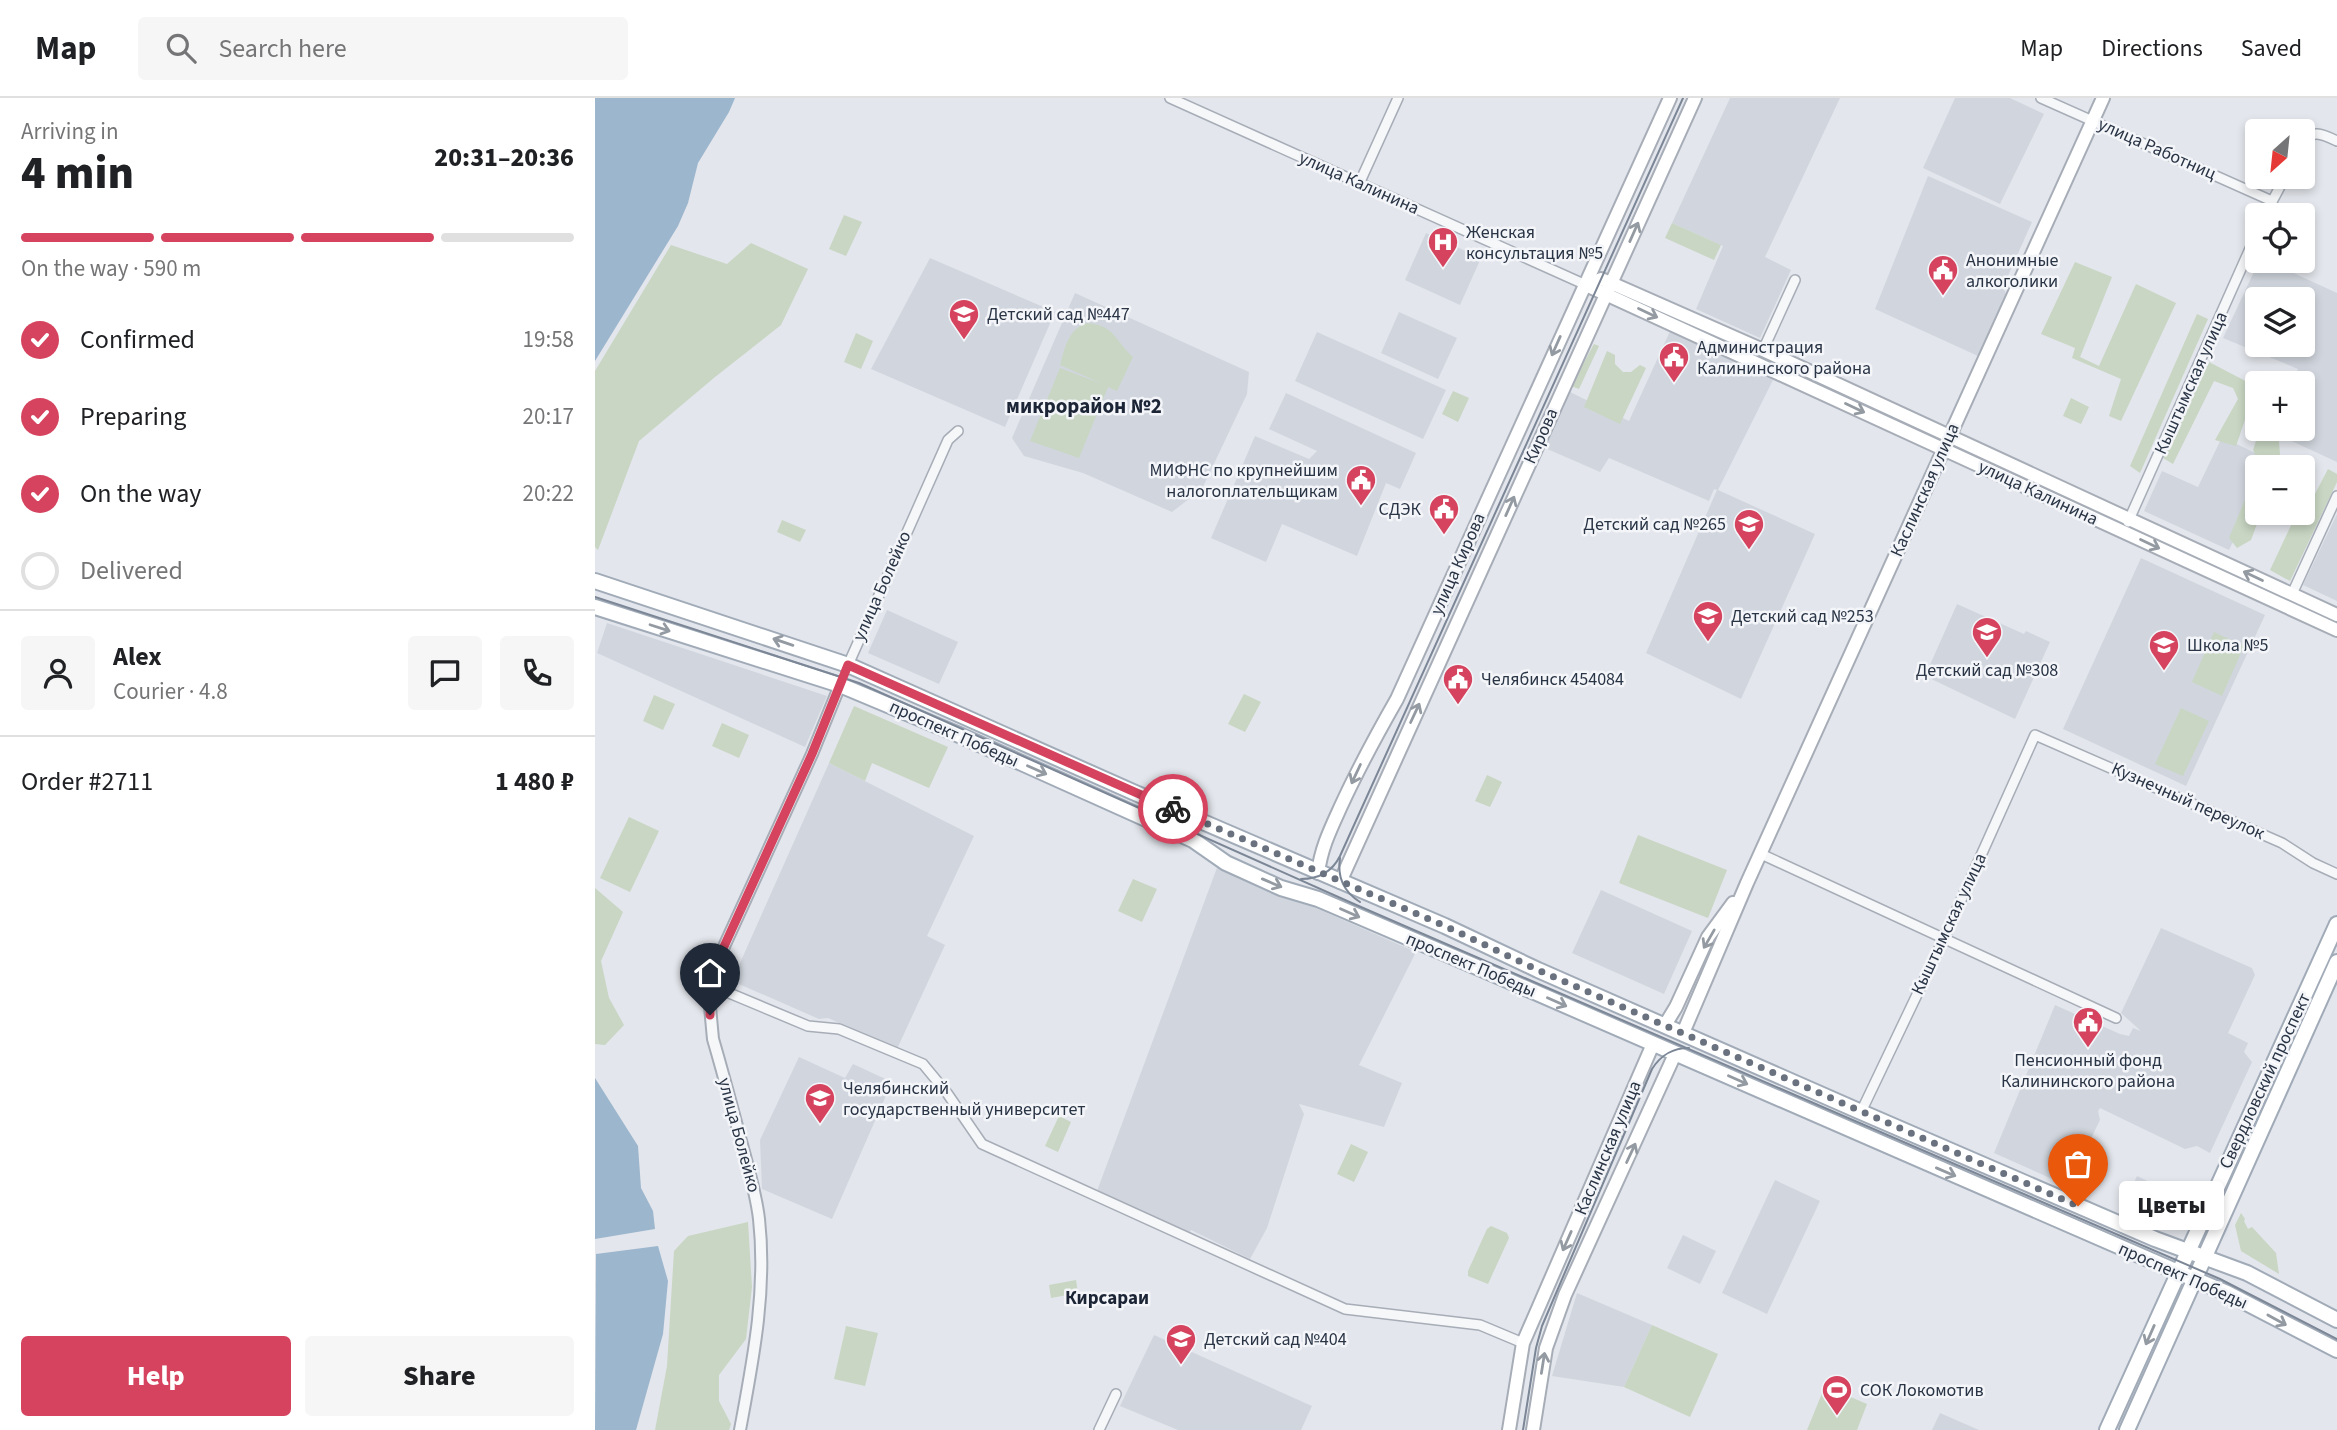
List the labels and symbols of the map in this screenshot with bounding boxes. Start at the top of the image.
street label: улица Работниц [2094,112,2220,186]
north arrow [2245,119,2315,189]
street label: улица Калинина [1295,145,1423,221]
place label: Женская консультация №5 [1466,220,1603,266]
one-way arrow [1628,222,1641,243]
hospital icon: Женская консультация №5 [1426,225,1460,269]
place label: Анонимные алкоголики [1966,248,2059,294]
public building icon: Анонимные алкоголики [1926,253,1960,297]
school or university icon: Детский сад №447 [947,297,981,341]
place label: Детский сад №447 [987,302,1130,327]
one-way arrow [1637,307,1658,320]
street label: Кыштымская улица [2148,308,2234,458]
one-way arrow [1549,335,1562,356]
place label: Администрация Калининского района [1697,335,1871,381]
public building icon: Администрация Калининского района [1657,340,1691,384]
district label: микрорайон №2 [1006,391,1162,421]
one-way arrow [1844,402,1865,415]
street label: Кирова [1518,404,1564,468]
street label: Каслинская улица [1884,419,1966,561]
street label: улица Калинина [1974,454,2102,532]
place label: МИФНС по крупнейшим налогоплательщикам [1150,458,1338,504]
public building icon: МИФНС по крупнейшим налогоплательщикам [1344,463,1378,507]
public building icon: СДЭК [1427,492,1461,536]
one-way arrow [1503,496,1517,517]
place label: СДЭК [1379,497,1422,522]
school or university icon: Детский сад №265 [1732,507,1766,551]
street label: улица Кирова [1424,509,1492,619]
place label: Детский сад №265 [1583,512,1726,537]
street label: улица Болейко [847,527,917,645]
one-way arrow [2139,538,2160,551]
one-way arrow [2243,569,2264,582]
school or university icon: Детский сад №253 [1691,599,1725,643]
place label: Детский сад №253 [1731,604,1874,629]
school or university icon: Детский сад №308 [1970,615,2004,659]
one-way arrow [649,622,671,635]
school or university icon: Школа №5 [2147,628,2181,672]
place label: Школа №5 [2187,633,2268,658]
one-way arrow [773,635,795,647]
place label: Детский сад №308 [1916,658,2058,683]
public building icon: Челябинск 454084 [1441,662,1475,706]
place label: Челябинск 454084 [1481,667,1624,692]
street label: проспект Победы [885,694,1023,774]
one-way arrow [1409,703,1422,724]
street label: Кузнечный переулок [2107,756,2269,846]
one-way arrow [1349,763,1362,784]
one-way arrow [1026,764,1048,777]
courier [1138,774,1208,844]
street label: Кыштымская улица [1905,849,1993,999]
one-way arrow [1260,877,1282,890]
one-way arrow [1339,907,1360,920]
street label: проспект Победы [1402,926,1540,1004]
one-way arrow [1702,928,1715,949]
pin [680,943,740,1015]
street label: Свердловский проспект [2213,989,2317,1173]
one-way arrow [1546,996,1567,1009]
public building icon: Пенсионный фонд Калининского района [2071,1005,2105,1049]
place label: Пенсионный фонд Калининского района [2001,1048,2175,1094]
one-way arrow [1727,1074,1748,1087]
street label: улица Болейко [712,1075,766,1195]
place label: Челябинский государственный университет [843,1076,1085,1122]
street label: Каслинская улица [1568,1077,1648,1219]
school or university icon: Челябинский государственный университет [803,1081,837,1125]
pin [2048,1134,2108,1206]
one-way arrow [1625,1143,1638,1164]
one-way arrow [1935,1166,1957,1179]
callout: Цветы [2120,1182,2225,1230]
one-way arrow [1560,1230,1573,1252]
street label: проспект Победы [2114,1236,2252,1316]
district label: Кирсараи [1065,1285,1149,1312]
one-way arrow [2266,1314,2287,1327]
school or university icon: Детский сад №404 [1164,1322,1198,1366]
one-way arrow [2143,1324,2157,1345]
place label: Детский сад №404 [1204,1327,1347,1352]
one-way arrow [1537,1352,1550,1374]
sports icon: СОК Локомотив [1820,1373,1854,1417]
place label: СОК Локомотив [1860,1378,1984,1403]

